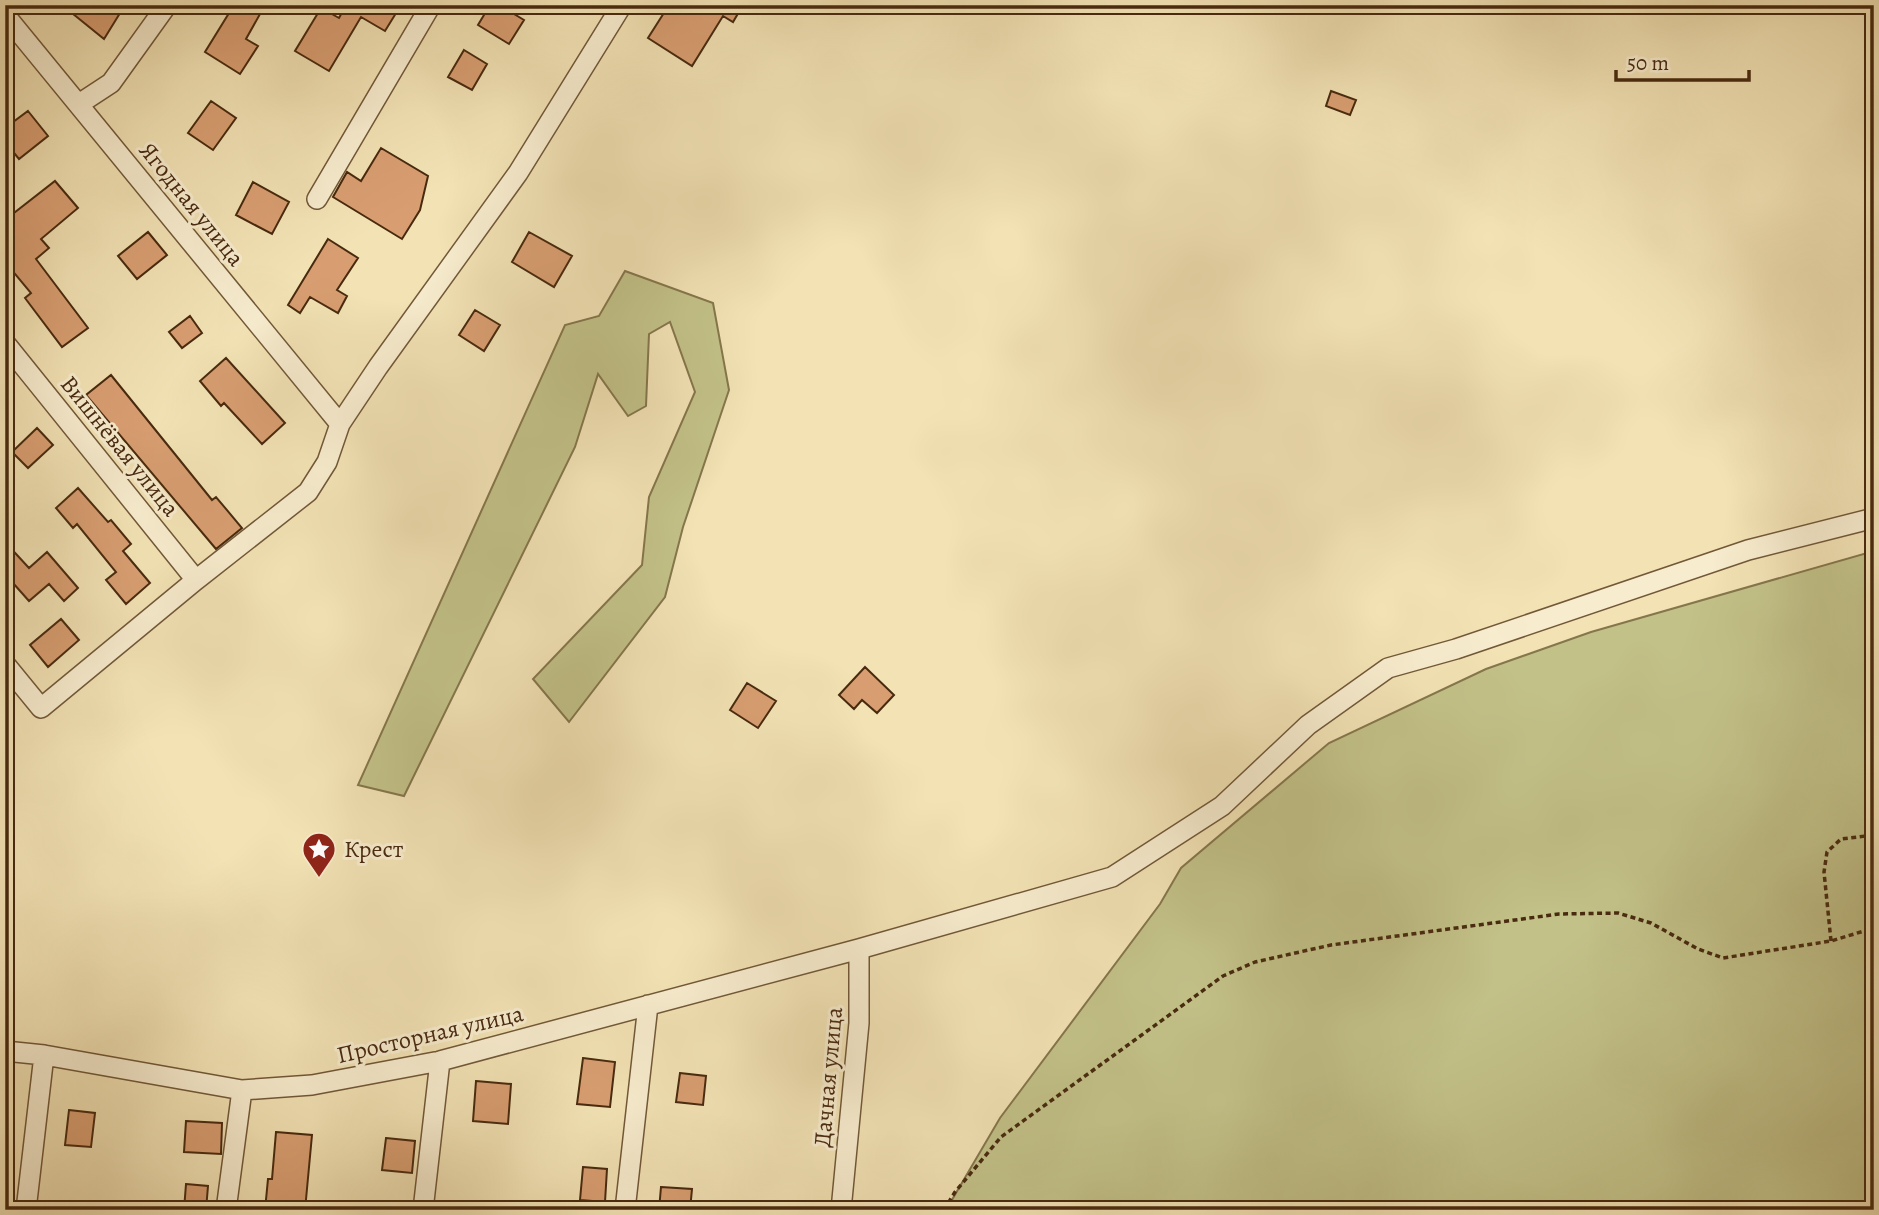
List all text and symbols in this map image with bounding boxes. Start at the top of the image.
scale bar [1616,38,1750,82]
text: 50 m [1627,49,1669,77]
street label: Ягодная улица [132,135,252,273]
street label: Вишнёвая улица [53,369,187,523]
place icon: Крест [300,830,338,879]
place label: Крест [344,833,404,865]
street label: Просторная улица [334,997,526,1071]
street label: Дачная улица [806,1006,850,1148]

